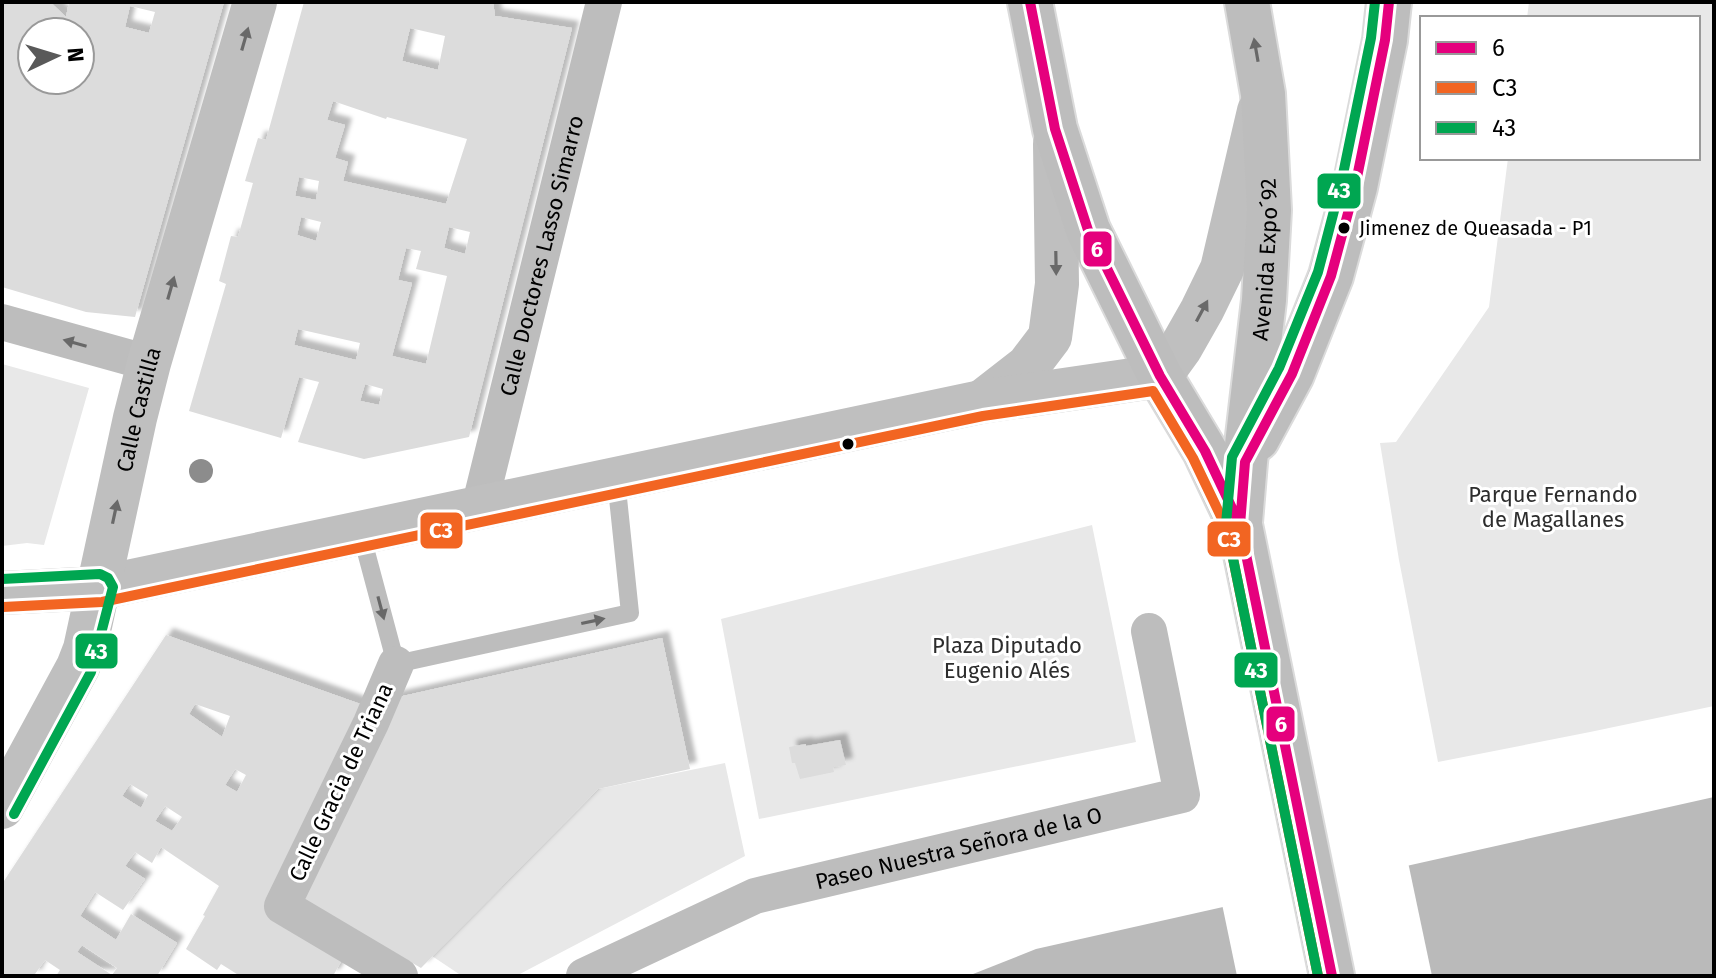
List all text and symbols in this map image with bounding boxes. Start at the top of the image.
north arrow [16,16,96,96]
legend [1420,16,1700,160]
one-way arrow [239,26,251,51]
text: 6 [1492,34,1505,62]
one-way arrow [1250,37,1262,62]
text: N [61,46,89,63]
text: C3 [1492,74,1517,102]
street label: Calle Doctores Lasso Simarro [494,112,589,399]
text: 43 [1492,114,1516,142]
line badge: 43 [1316,172,1362,210]
text: 43 [1327,177,1351,204]
street label: Avenida Expo´92 [1246,178,1283,342]
place label: Jimenez de Queasada - P1 [1359,216,1592,240]
marker: Jimenez de Queasada - P1 [1336,220,1352,236]
line badge: 6 [1082,230,1113,268]
text: 6 [1091,236,1103,263]
one-way arrow [1050,251,1063,276]
one-way arrow [165,276,178,300]
one-way arrow [1195,299,1208,322]
one-way arrow [63,336,88,348]
street label: Calle Castilla [110,344,166,474]
unlabelled marker [840,436,856,452]
park label: Parque Fernando de Magallanes [1468,481,1638,533]
one-way arrow [109,499,122,524]
line badge: C3 [419,511,464,550]
text: C3 [429,517,453,544]
line badge: C3 [1206,520,1252,558]
text: C3 [1217,526,1241,553]
one-way arrow [376,595,388,620]
one-way arrow [581,614,606,627]
line badge: 43 [74,632,119,670]
park label: Plaza Diputado Eugenio Alés [932,632,1082,684]
text: 43 [84,638,108,665]
line badge: 43 [1233,651,1279,689]
text: 43 [1244,657,1268,684]
street label: Calle Gracia de Triana [283,679,399,885]
line badge: 6 [1265,705,1296,743]
text: 6 [1275,711,1287,738]
street label: Paseo Nuestra Señora de la O [813,801,1105,895]

